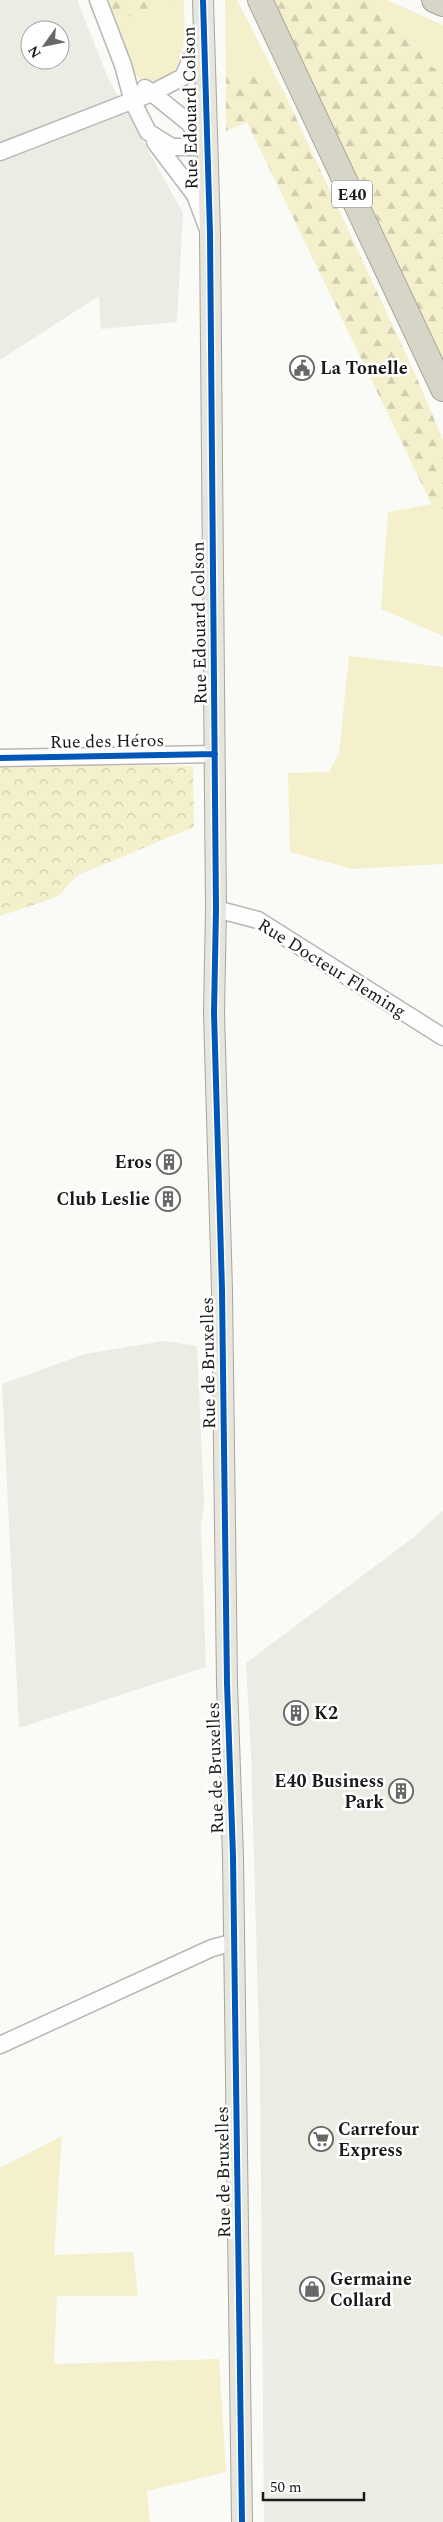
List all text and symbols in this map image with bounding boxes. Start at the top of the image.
north arrow [20,20,70,70]
street label: Rue Edouard Colson [176,26,205,190]
text: N [23,41,46,62]
road number: E40 [332,180,372,208]
public building icon: La Tonelle [289,355,315,381]
place label: La Tonelle [320,355,408,382]
street label: Rue Edouard Colson [185,541,214,705]
street label: Rue des Héros [50,727,164,756]
street label: Rue Docteur Fleming [252,912,411,1025]
place label: Eros [114,1149,152,1176]
building icon: Eros [156,1149,182,1175]
place label: Club Leslie [56,1186,150,1213]
building icon: Club Leslie [155,1186,181,1212]
street label: Rue de Bruxelles [194,1297,223,1429]
building icon: K2 [283,1700,309,1726]
place label: K2 [314,1700,338,1727]
street label: Rue de Bruxelles [200,1701,231,1834]
place label: E40 Business Park [274,1768,384,1816]
building icon: E40 Business Park [388,1778,414,1804]
street label: Rue de Bruxelles [209,2106,238,2238]
place label: Carrefour Express [338,2116,419,2164]
supermarket icon: Carrefour Express [308,2126,334,2152]
place label: Germaine Collard [330,2266,412,2314]
shop icon: Germaine Collard [299,2276,325,2302]
scale bar [263,2470,364,2502]
text: 50 m [270,2476,302,2499]

